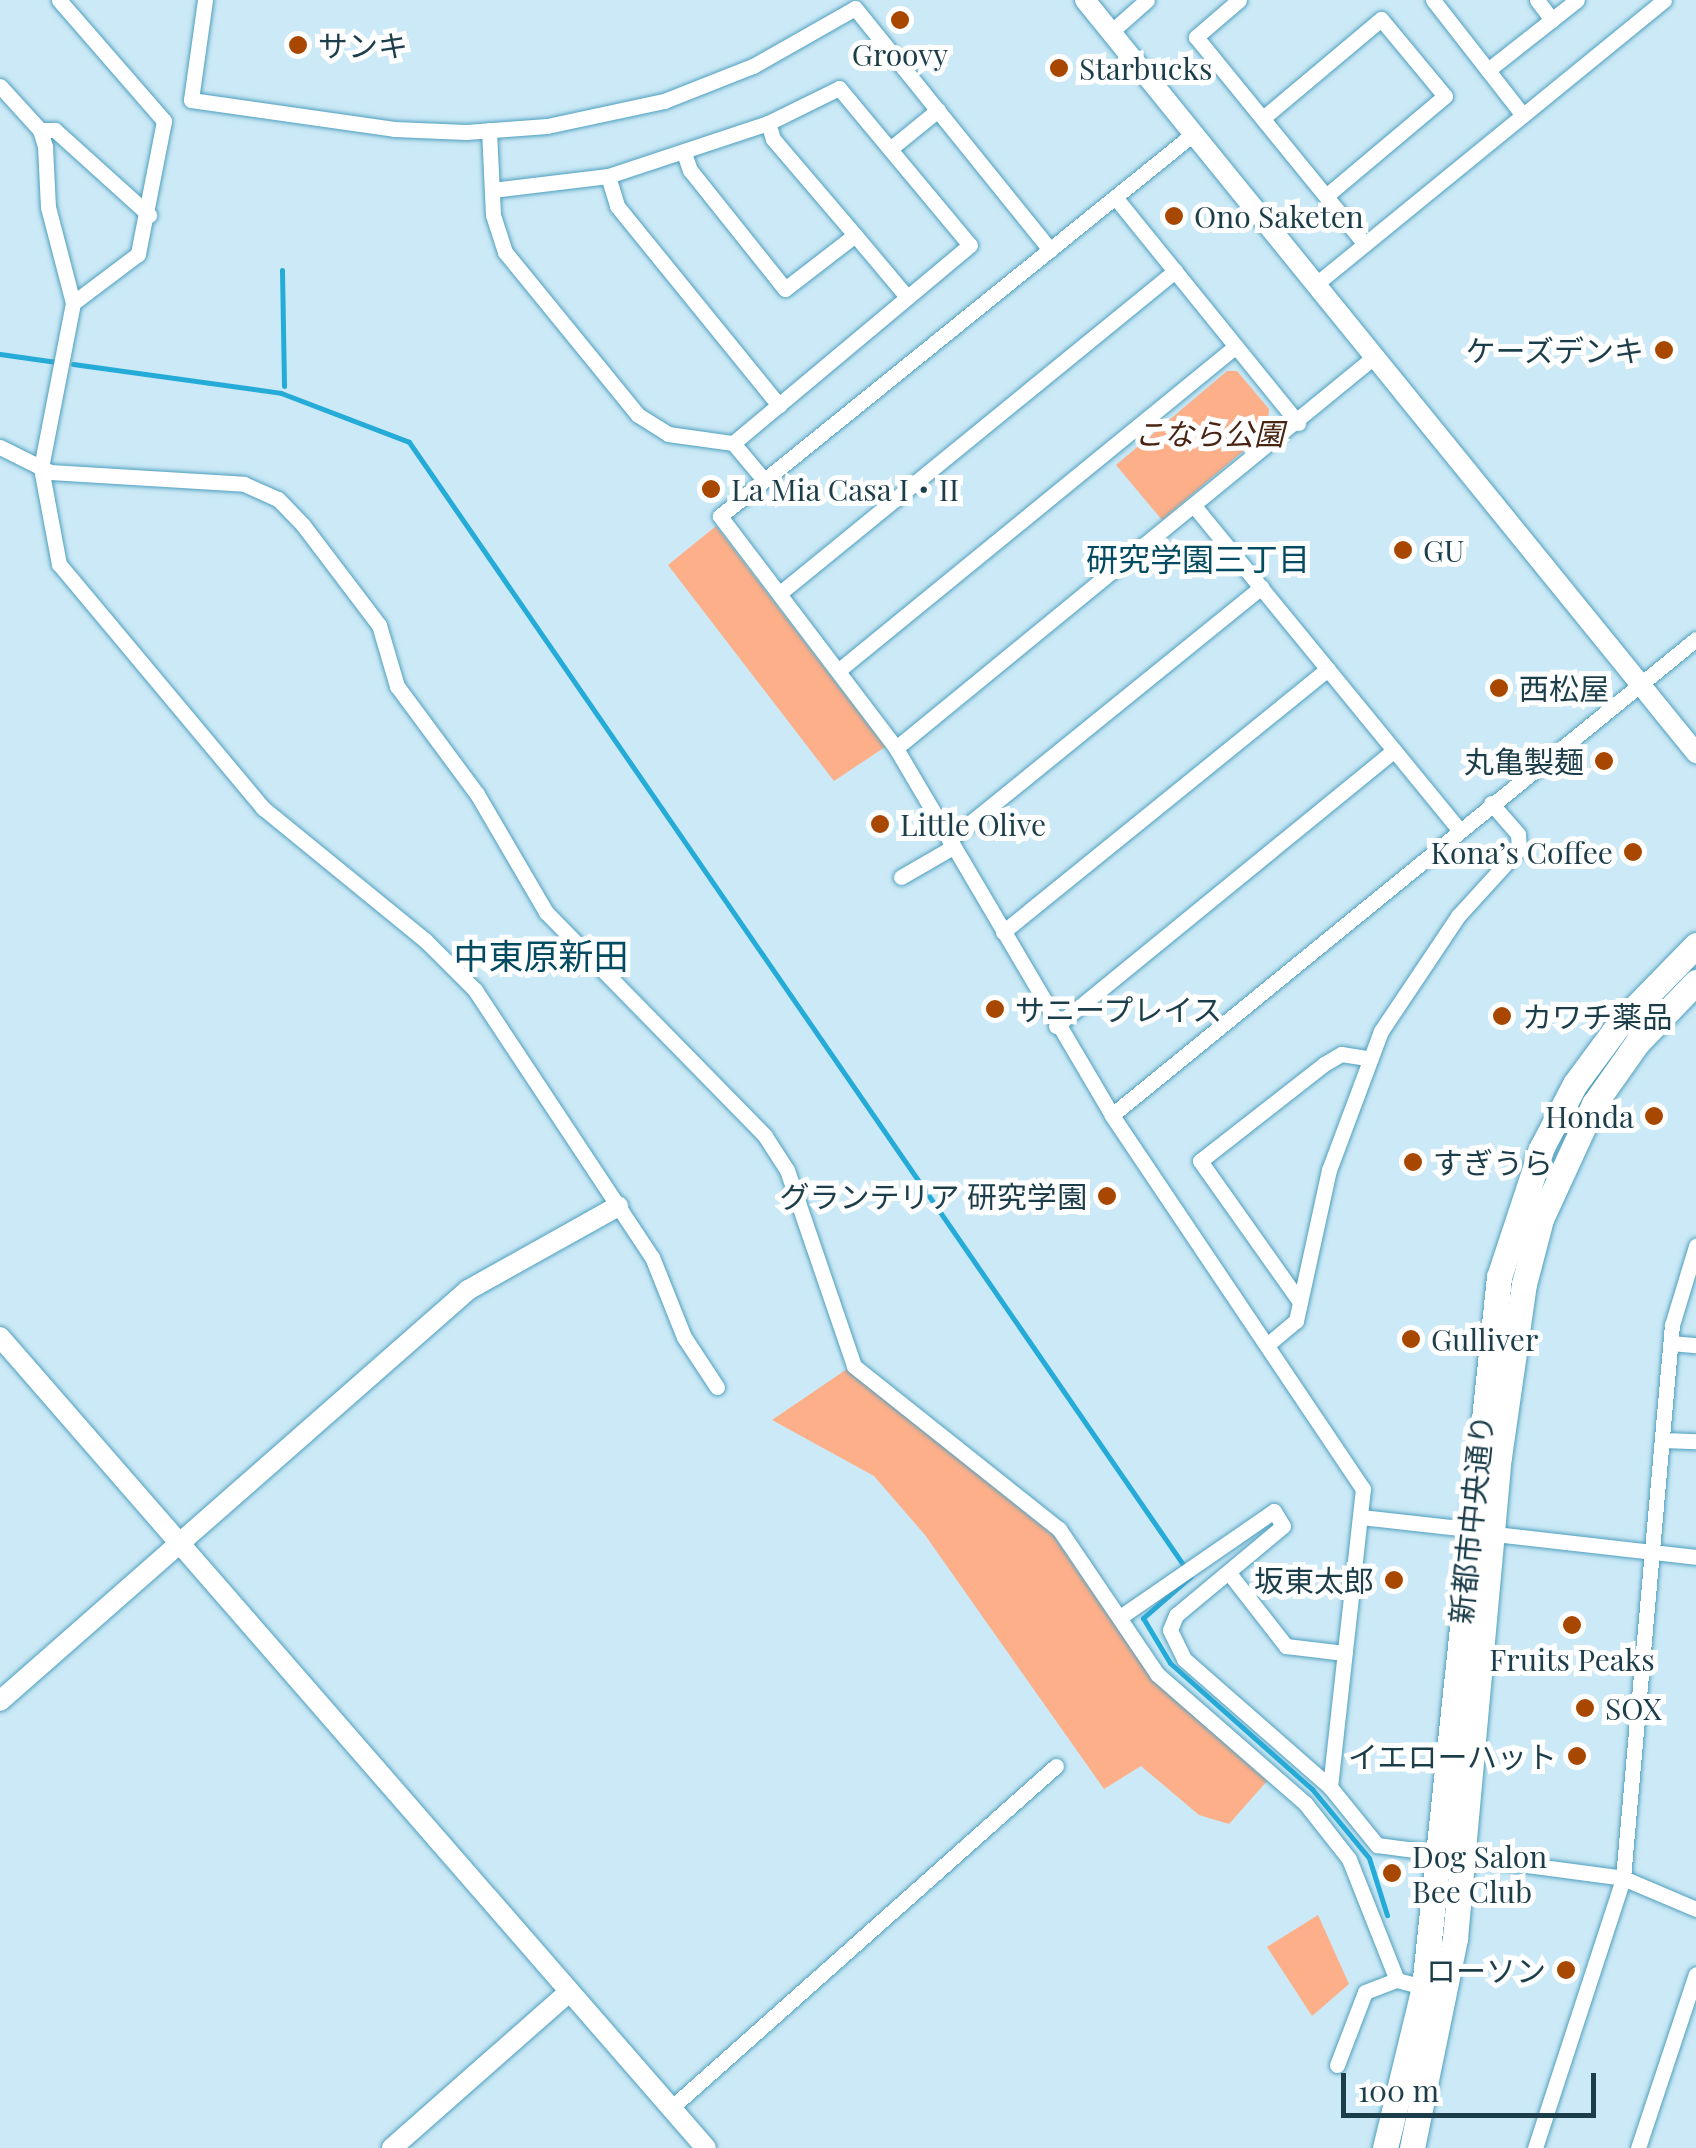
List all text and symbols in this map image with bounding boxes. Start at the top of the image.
marker: Groovy [889,9,911,31]
place label: サンキ [318,27,408,63]
marker: サンキ [287,34,309,56]
place label: Groovy [852,36,948,72]
place label: Starbucks [1079,50,1212,86]
marker: Starbucks [1048,57,1070,79]
place label: Ono Saketen [1194,198,1364,234]
marker: Ono Saketen [1163,205,1185,227]
place label: ケーズデンキ [1464,332,1644,368]
marker: ケーズデンキ [1653,339,1675,361]
park label: こなら公園 [1134,415,1284,451]
place label: La Mia Casa I・II [731,471,960,507]
marker: La Mia Casa I・II [700,478,722,500]
place label: GU [1423,532,1465,568]
district label: 研究学園三丁目 [1086,539,1310,577]
marker: GU [1392,539,1414,561]
place label: 西松屋 [1519,670,1609,706]
marker: 西松屋 [1488,677,1510,699]
place label: 丸亀製麺 [1464,743,1584,779]
marker: 丸亀製麺 [1593,750,1615,772]
place label: Little Olive [900,806,1046,842]
marker: Little Olive [869,813,891,835]
place label: Kona’s Coffee [1430,834,1613,870]
marker: Kona’s Coffee [1622,841,1644,863]
district label: 中東原新田 [454,934,628,976]
place label: サニープレイス [1015,991,1225,1027]
marker: サニープレイス [984,998,1006,1020]
place label: カワチ薬品 [1522,998,1672,1034]
marker: カワチ薬品 [1491,1005,1513,1027]
place label: Honda [1545,1098,1634,1134]
marker: Honda [1643,1105,1665,1127]
place label: すぎうら [1433,1144,1553,1180]
marker: すぎうら [1402,1151,1424,1173]
place label: グランテリア 研究学園 [780,1178,1087,1214]
marker: グランテリア 研究学園 [1096,1185,1118,1207]
place label: Gulliver [1431,1321,1538,1357]
marker: Gulliver [1400,1328,1422,1350]
street label: 新都市中央通り [1442,1413,1500,1625]
place label: 坂東太郎 [1254,1562,1374,1598]
marker: 坂東太郎 [1383,1569,1405,1591]
marker: Fruits Peaks [1561,1614,1583,1636]
place label: Fruits Peaks [1489,1641,1655,1677]
place label: SOX [1605,1690,1662,1726]
marker: SOX [1574,1697,1596,1719]
place label: イエローハット [1347,1738,1557,1774]
marker: イエローハット [1566,1745,1588,1767]
place label: Dog Salon Bee Club [1412,1838,1547,1908]
marker: Dog Salon Bee Club [1381,1862,1403,1884]
place label: ローソン [1426,1952,1546,1988]
marker: ローソン [1555,1959,1577,1981]
scale bar [1346,2053,1601,2115]
text: 100 m [1358,2070,1439,2110]

